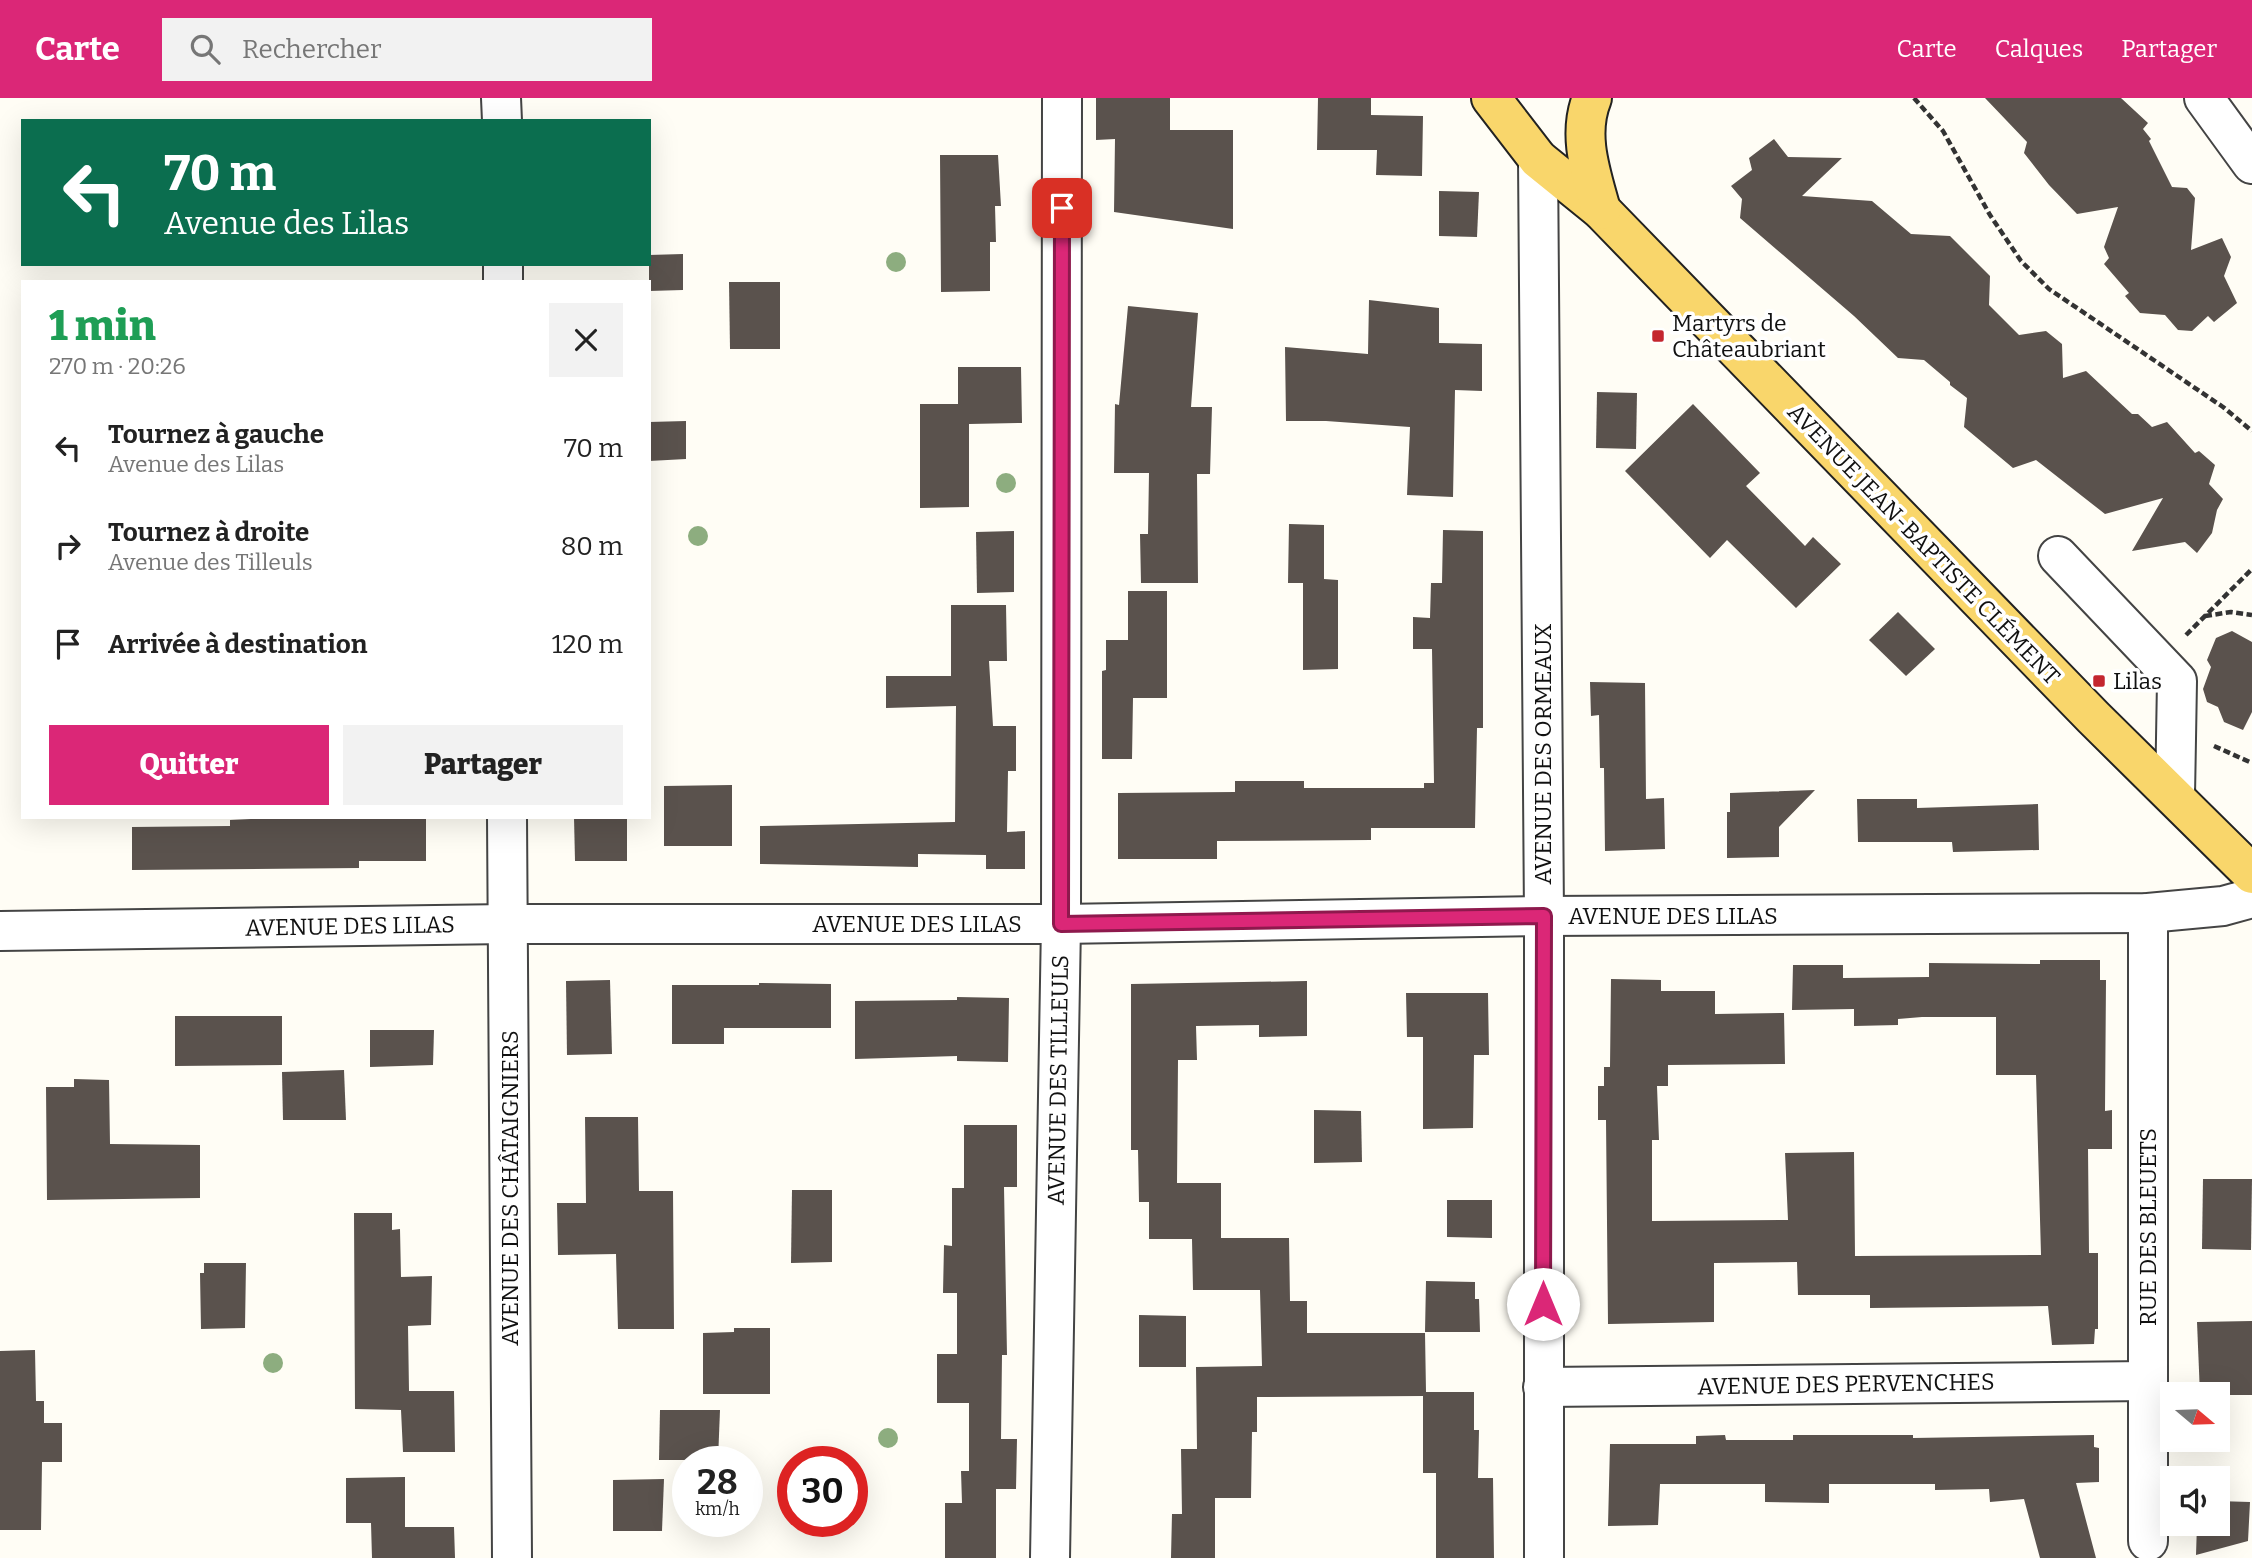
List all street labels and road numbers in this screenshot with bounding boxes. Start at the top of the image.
street label: AVENUE JEAN-BAPTISTE CLÉMENT [1782,398,2066,690]
street label: AVENUE DES ORMEAUX [1529,624,1557,884]
street label: AVENUE DES LILAS [1568,902,1778,930]
street label: AVENUE DES LILAS [245,910,455,942]
street label: AVENUE DES LILAS [812,910,1022,938]
street label: AVENUE DES TILLEULS [1042,955,1074,1205]
street label: AVENUE DES CHÂTAIGNIERS [496,1030,524,1346]
street label: RUE DES BLEUETS [2134,1128,2162,1326]
street label: AVENUE DES PERVENCHES [1697,1367,1995,1401]

